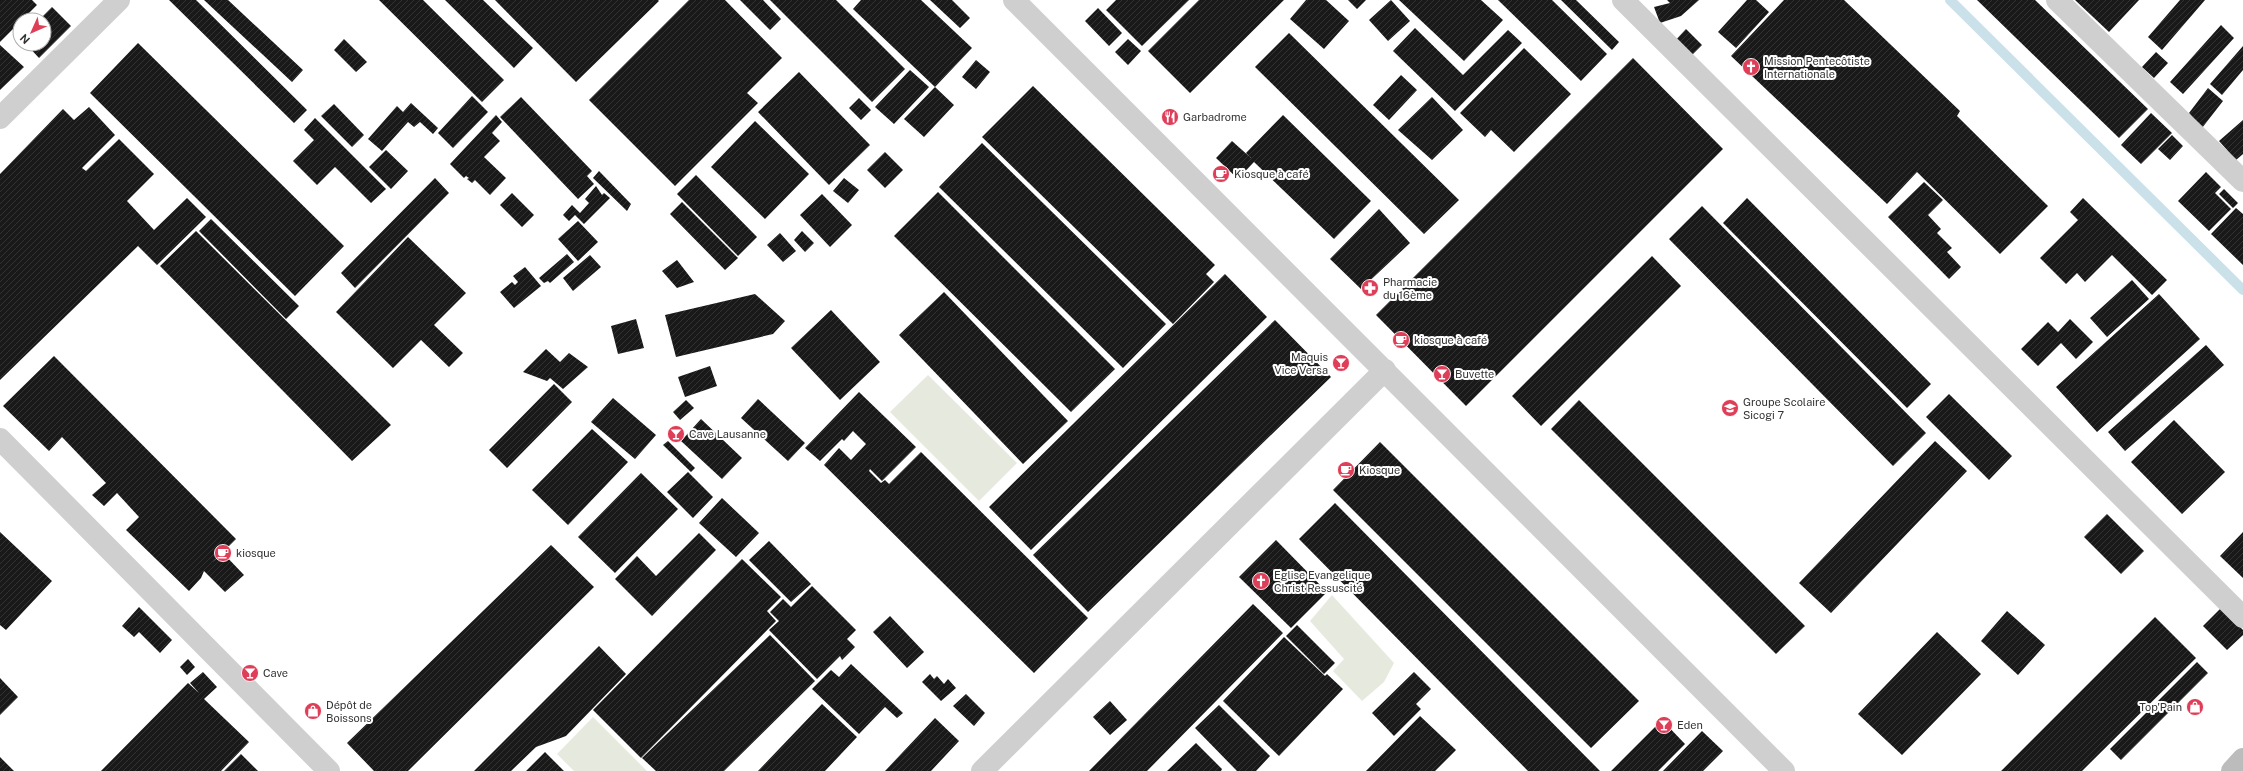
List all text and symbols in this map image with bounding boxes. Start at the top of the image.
north arrow [12,12,52,52]
text: N [18,32,32,46]
place label: Mission Pentecôtiste Internationale [1764,55,1870,80]
church icon: Mission Pentecôtiste Internationale [1741,57,1761,77]
restaurant icon: Garbadrome [1160,107,1180,127]
place label: Garbadrome [1183,111,1247,123]
cafe icon: Kiosque à café [1211,164,1231,184]
place label: Kiosque à café [1234,168,1309,180]
place label: Pharmacie du 16ème [1383,276,1437,301]
pharmacy icon: Pharmacie du 16ème [1360,278,1380,298]
cafe icon: kiosque à café [1391,330,1411,350]
place label: kiosque à café [1414,334,1487,346]
place label: Maquis Vice Versa [1274,351,1328,376]
bar icon: Maquis Vice Versa [1331,353,1351,373]
bar icon: Buvette [1432,364,1452,384]
place label: Buvette [1455,368,1494,380]
place label: Groupe Scolaire Sicogi 7 [1743,396,1825,421]
school or university icon: Groupe Scolaire Sicogi 7 [1720,398,1740,418]
bar icon: Cave Lausanne [666,424,686,444]
place label: Cave Lausanne [689,428,766,440]
cafe icon: Kiosque [1336,460,1356,480]
place label: Kiosque [1359,464,1400,476]
cafe icon: kiosque [213,543,233,563]
place label: kiosque [236,547,276,559]
place label: Eglise Evangelique Christ Ressuscité [1274,569,1371,594]
church icon: Eglise Evangelique Christ Ressuscité [1251,571,1271,591]
bar icon: Cave [240,663,260,683]
place label: Cave [263,667,288,679]
shop icon: Top'Pain [2185,697,2205,717]
place label: Dépôt de Boissons [326,699,372,724]
shop icon: Dépôt de Boissons [303,701,323,721]
place label: Top'Pain [2139,701,2182,713]
bar icon: Eden [1654,715,1674,735]
place label: Eden [1677,719,1703,731]

